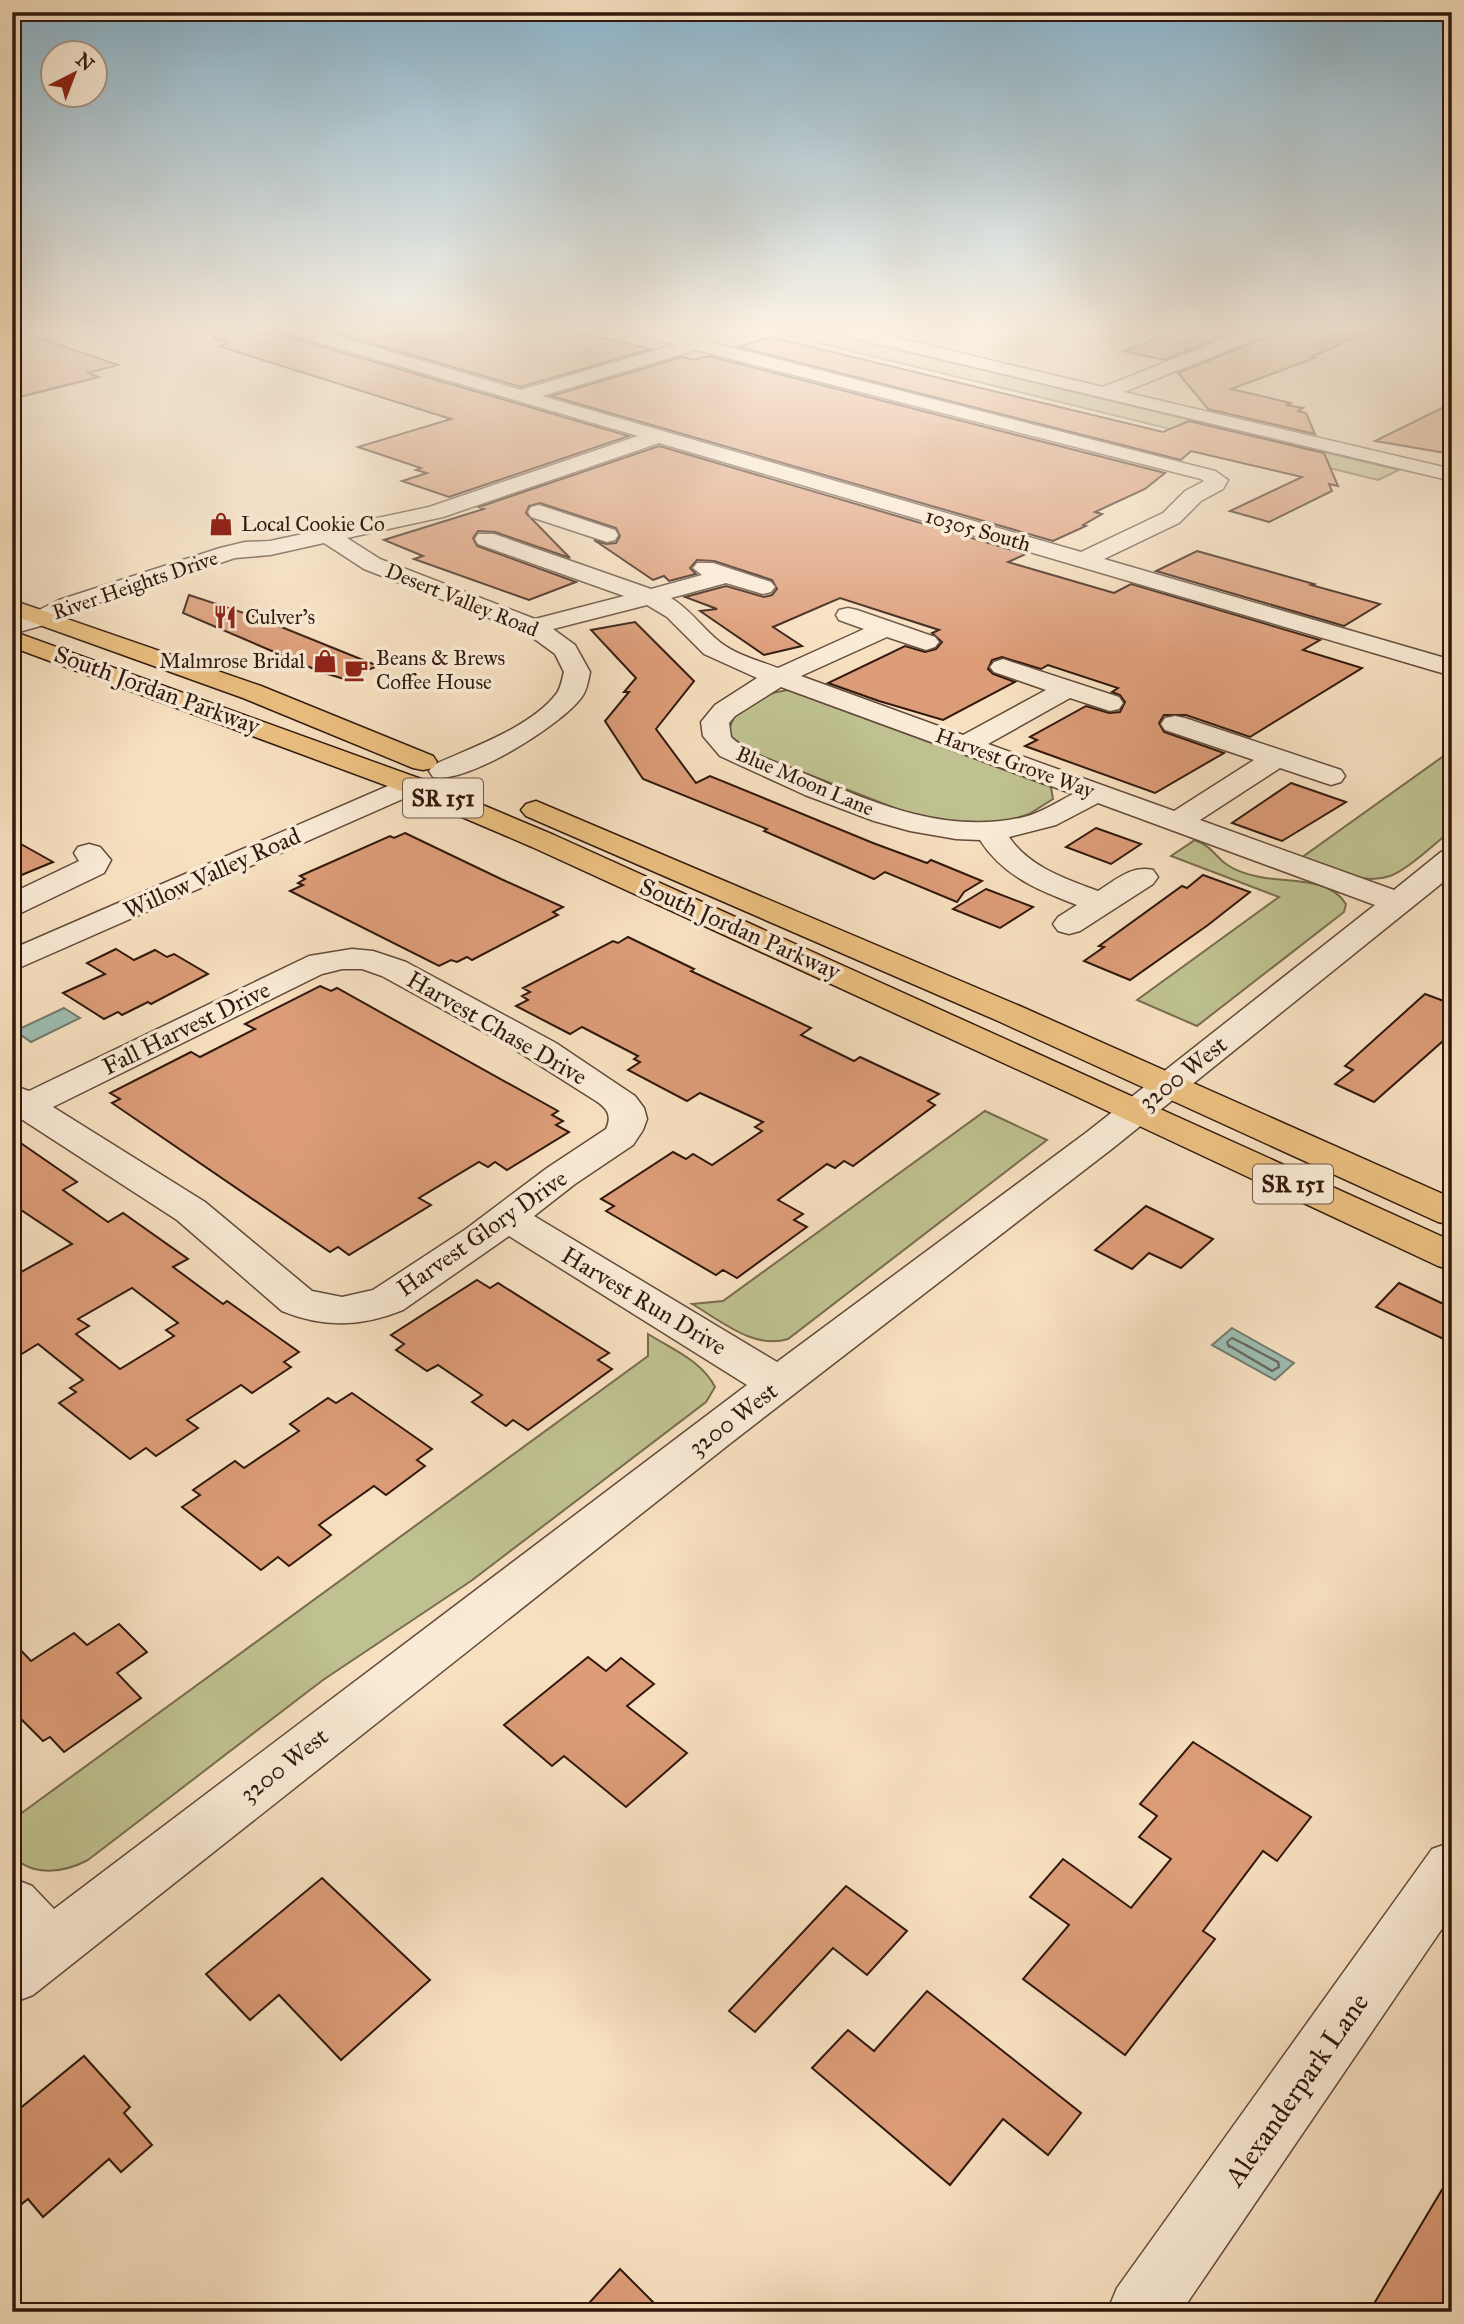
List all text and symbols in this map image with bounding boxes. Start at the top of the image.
north arrow [38,38,108,108]
text: N [71,48,99,76]
street label: 10305 South [922,503,1034,558]
shop icon: Local Cookie Co [207,510,235,538]
place label: Local Cookie Co [241,511,385,537]
street label: River Heights Drive [49,544,221,625]
street label: Desert Valley Road [382,558,543,643]
restaurant icon: Culver's [211,603,239,631]
place label: Culver's [245,604,315,630]
street label: South Jordan Parkway [50,639,265,741]
place label: Beans & Brews Coffee House [376,645,505,695]
shop icon: Malmrose Bridal [311,647,339,675]
place label: Malmrose Bridal [159,648,305,674]
cafe icon: Beans & Brews Coffee House [342,656,370,684]
street label: Harvest Grove Way [932,722,1099,804]
street label: Blue Moon Lane [732,740,878,822]
road number: SR 151 [403,778,483,818]
street label: Willow Valley Road [119,821,305,925]
street label: South Jordan Parkway [635,871,846,987]
street label: Harvest Chase Drive [402,964,592,1092]
street label: Fall Harvest Drive [97,974,275,1082]
street label: 3200 West [1133,1029,1233,1117]
street label: Harvest Glory Drive [391,1163,573,1303]
road number: SR 151 [1253,1164,1333,1204]
street label: Harvest Run Drive [556,1240,732,1362]
street label: 3200 West [683,1376,784,1462]
street label: 3200 West [234,1721,334,1809]
street label: Alexanderpark Lane [1216,1986,1376,2194]

